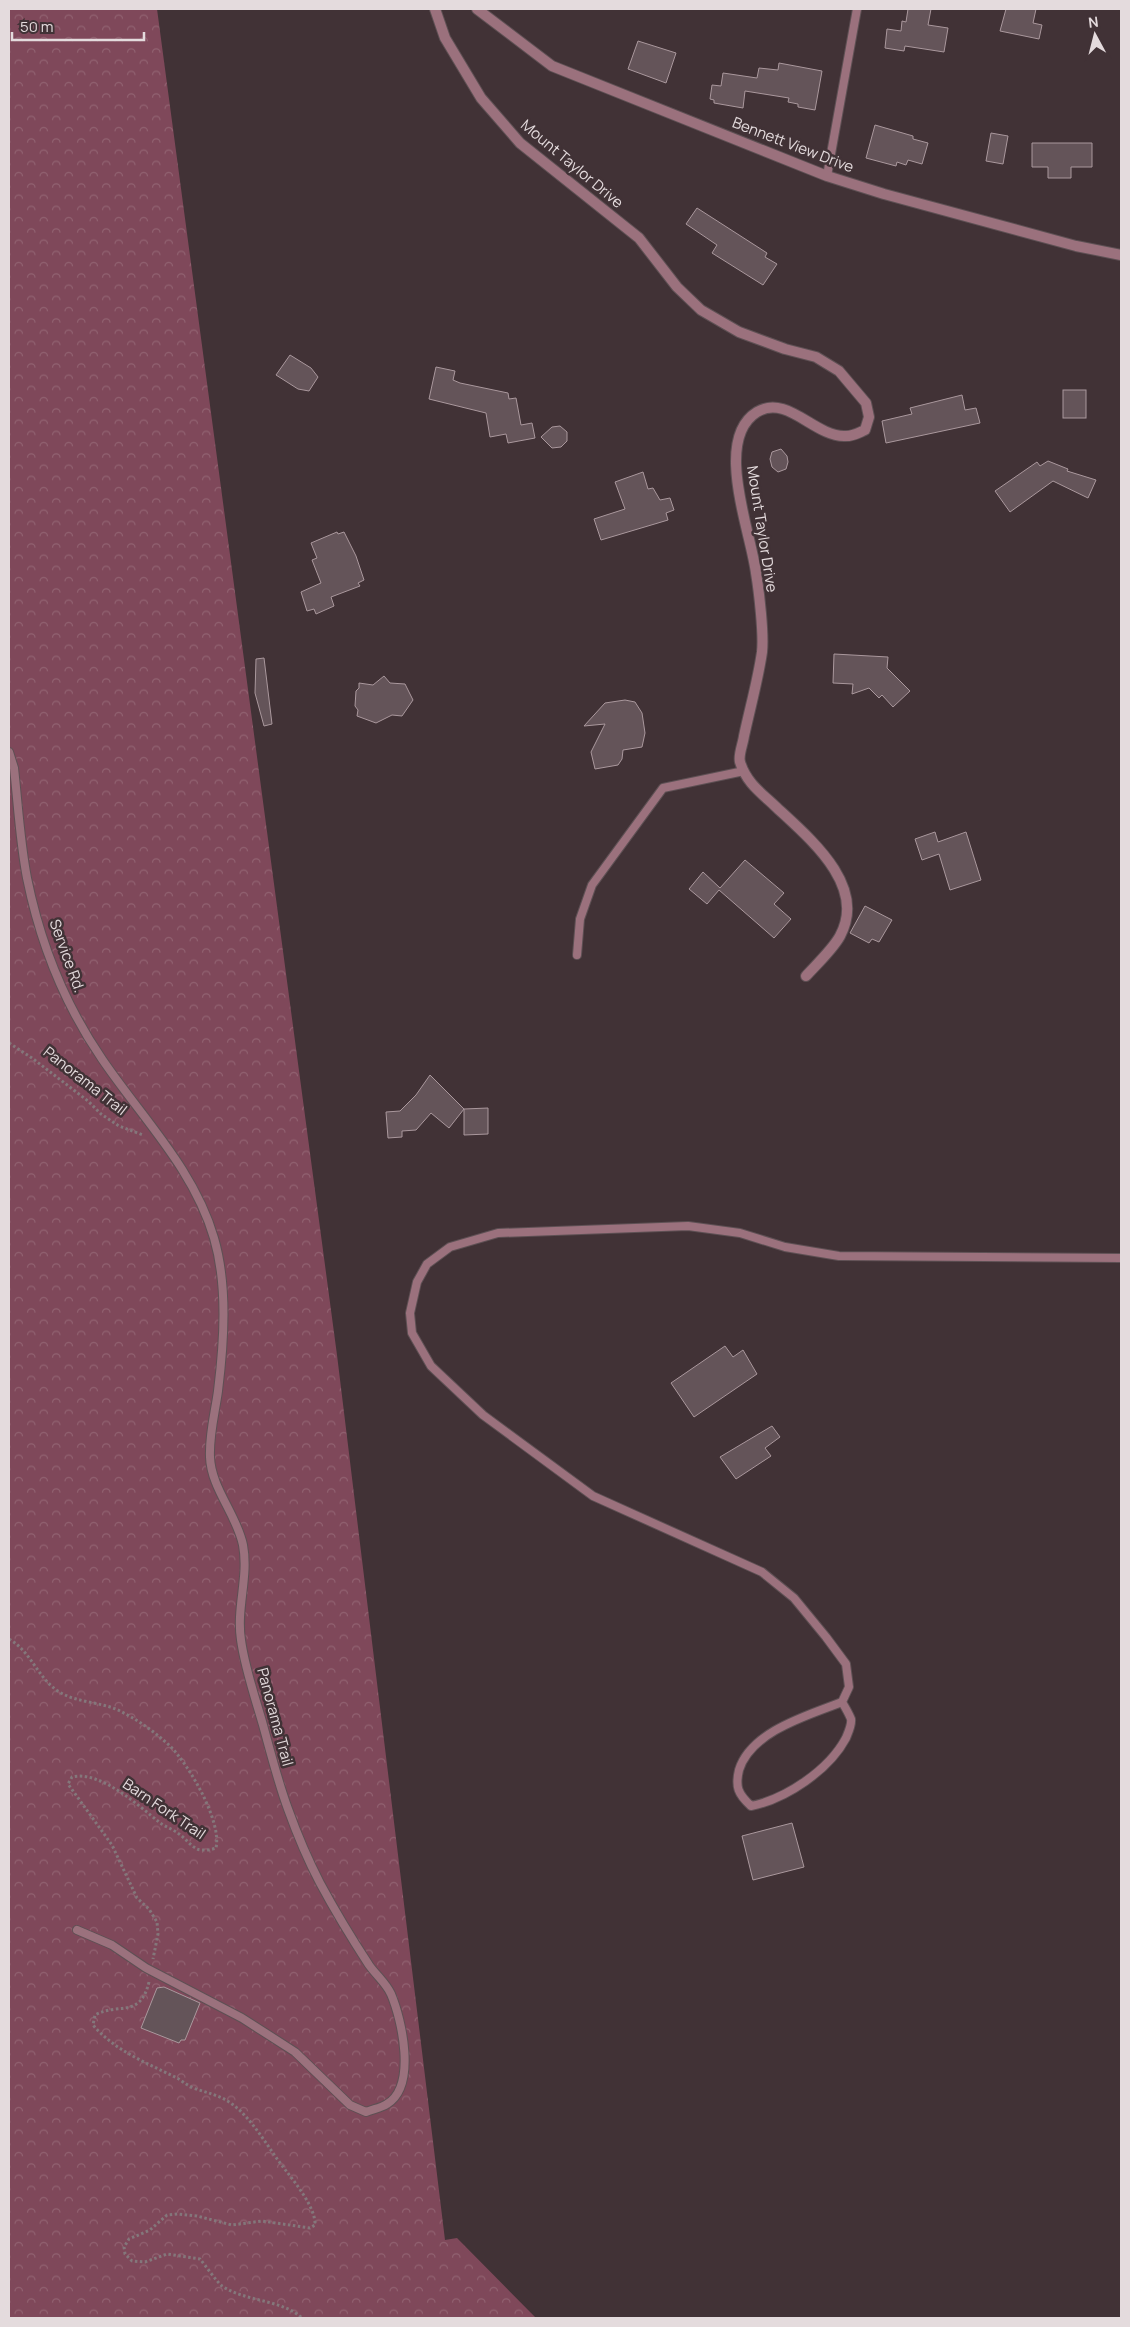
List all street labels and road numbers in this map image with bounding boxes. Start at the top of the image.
street label: Bennett View Drive [729,112,857,177]
street label: Mount Taylor Drive [517,114,628,213]
street label: Mount Taylor Drive [742,464,783,594]
street label: Service Rd. [45,916,90,995]
street label: Panorama Trail [39,1041,132,1120]
street label: Panorama Trail [252,1665,299,1768]
street label: Barn Fork Trail [119,1773,210,1844]

